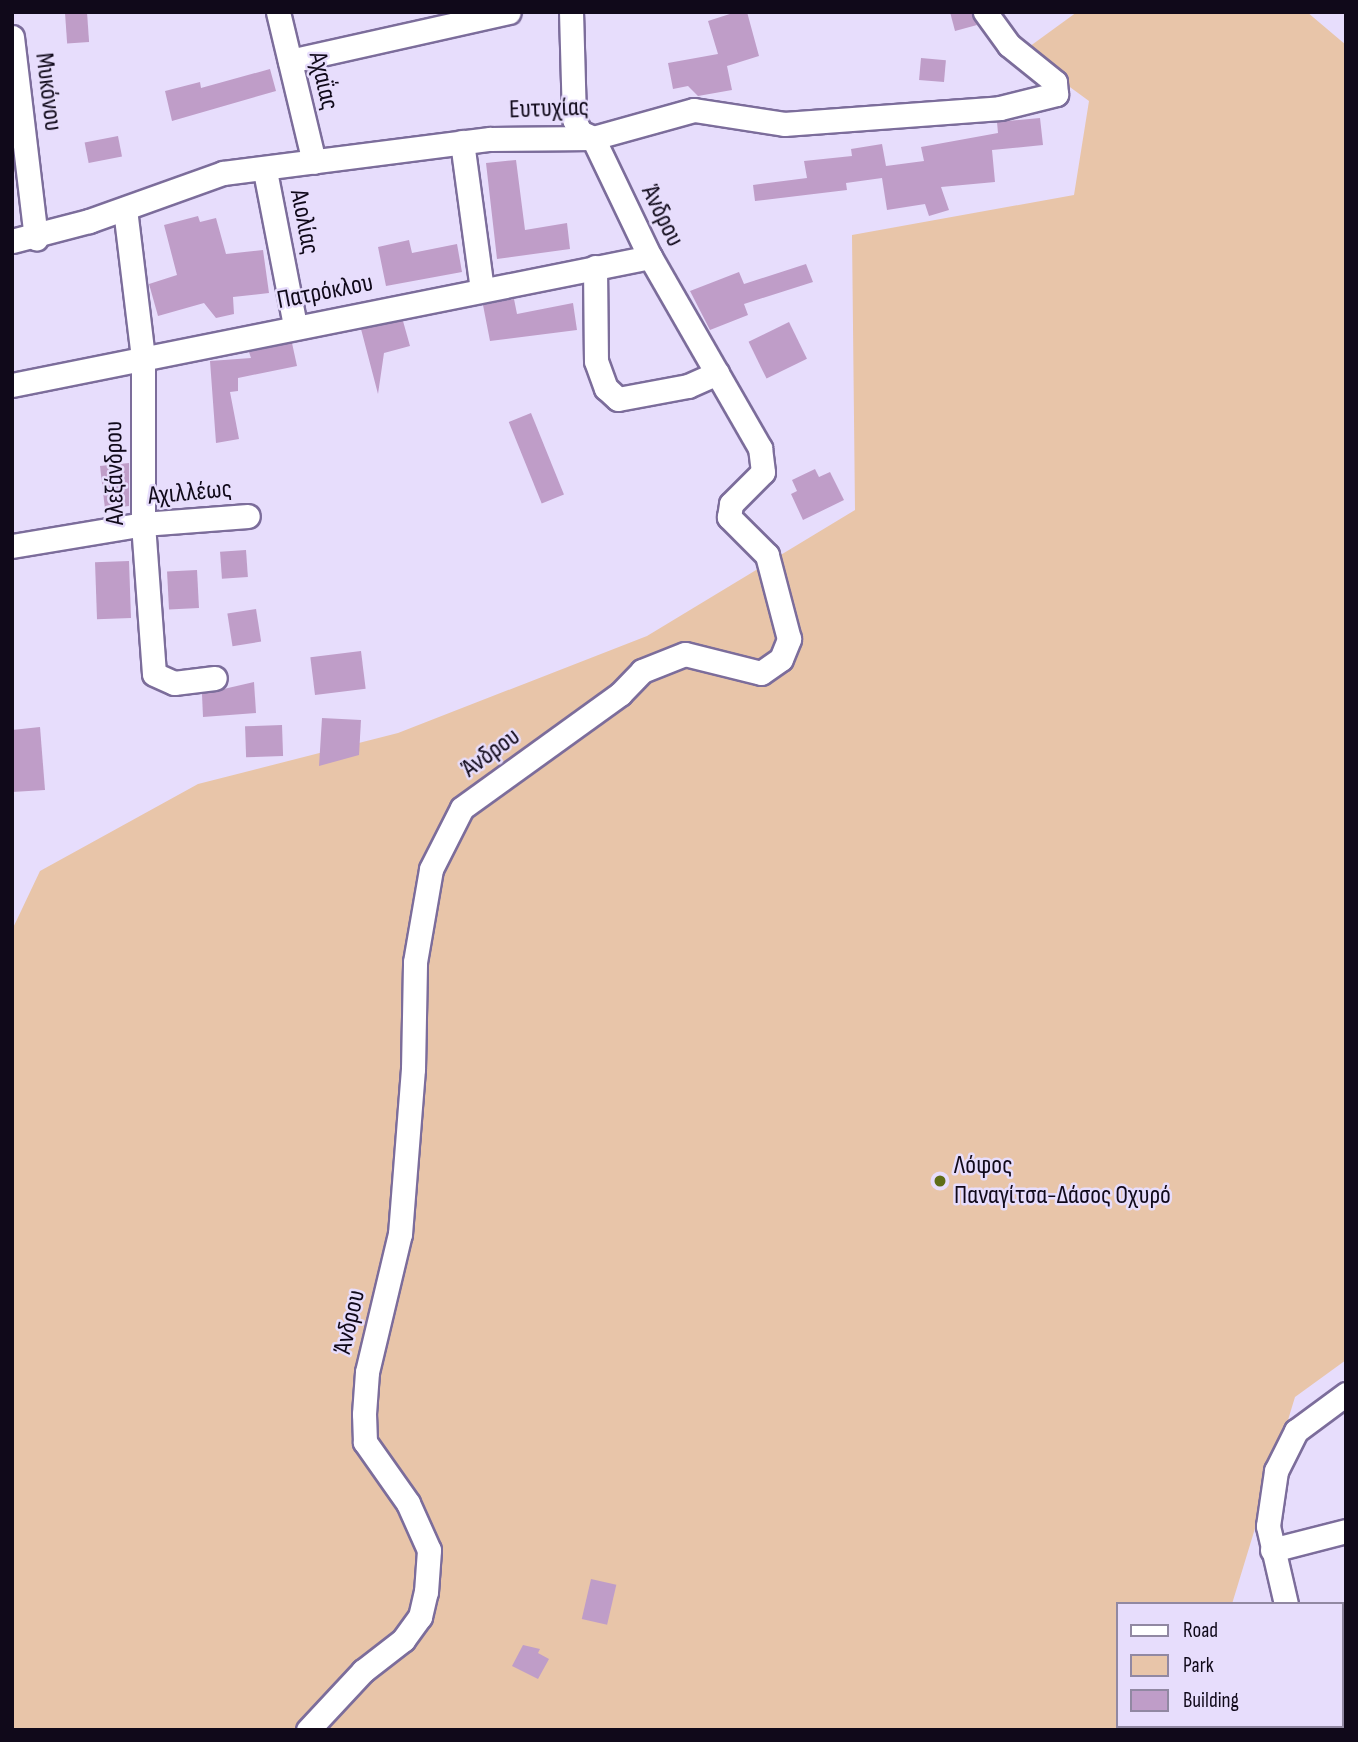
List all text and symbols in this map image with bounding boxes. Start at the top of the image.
street label: Αχαΐας [301,49,345,113]
street label: Μυκόνου [28,51,68,133]
street label: Ευτυχίας [509,92,589,126]
street label: Άνδρου [634,180,690,252]
street label: Αιολίας [282,187,326,257]
street label: Πατρόκλου [274,267,376,317]
street label: Αλεξάνδρου [98,421,132,525]
street label: Αχιλλέως [147,474,233,512]
street label: Άνδρου [456,721,526,785]
place label: Λόφος Παναγίτσα-Δάσος Οχυρό [954,1150,1171,1212]
marker: Λόφος Παναγίτσα-Δάσος Οχυρό [932,1173,948,1189]
street label: Άνδρου [328,1287,372,1357]
legend [1116,1602,1344,1728]
text: Road [1183,1618,1218,1643]
text: Park [1183,1653,1214,1678]
text: Building [1183,1688,1239,1713]

